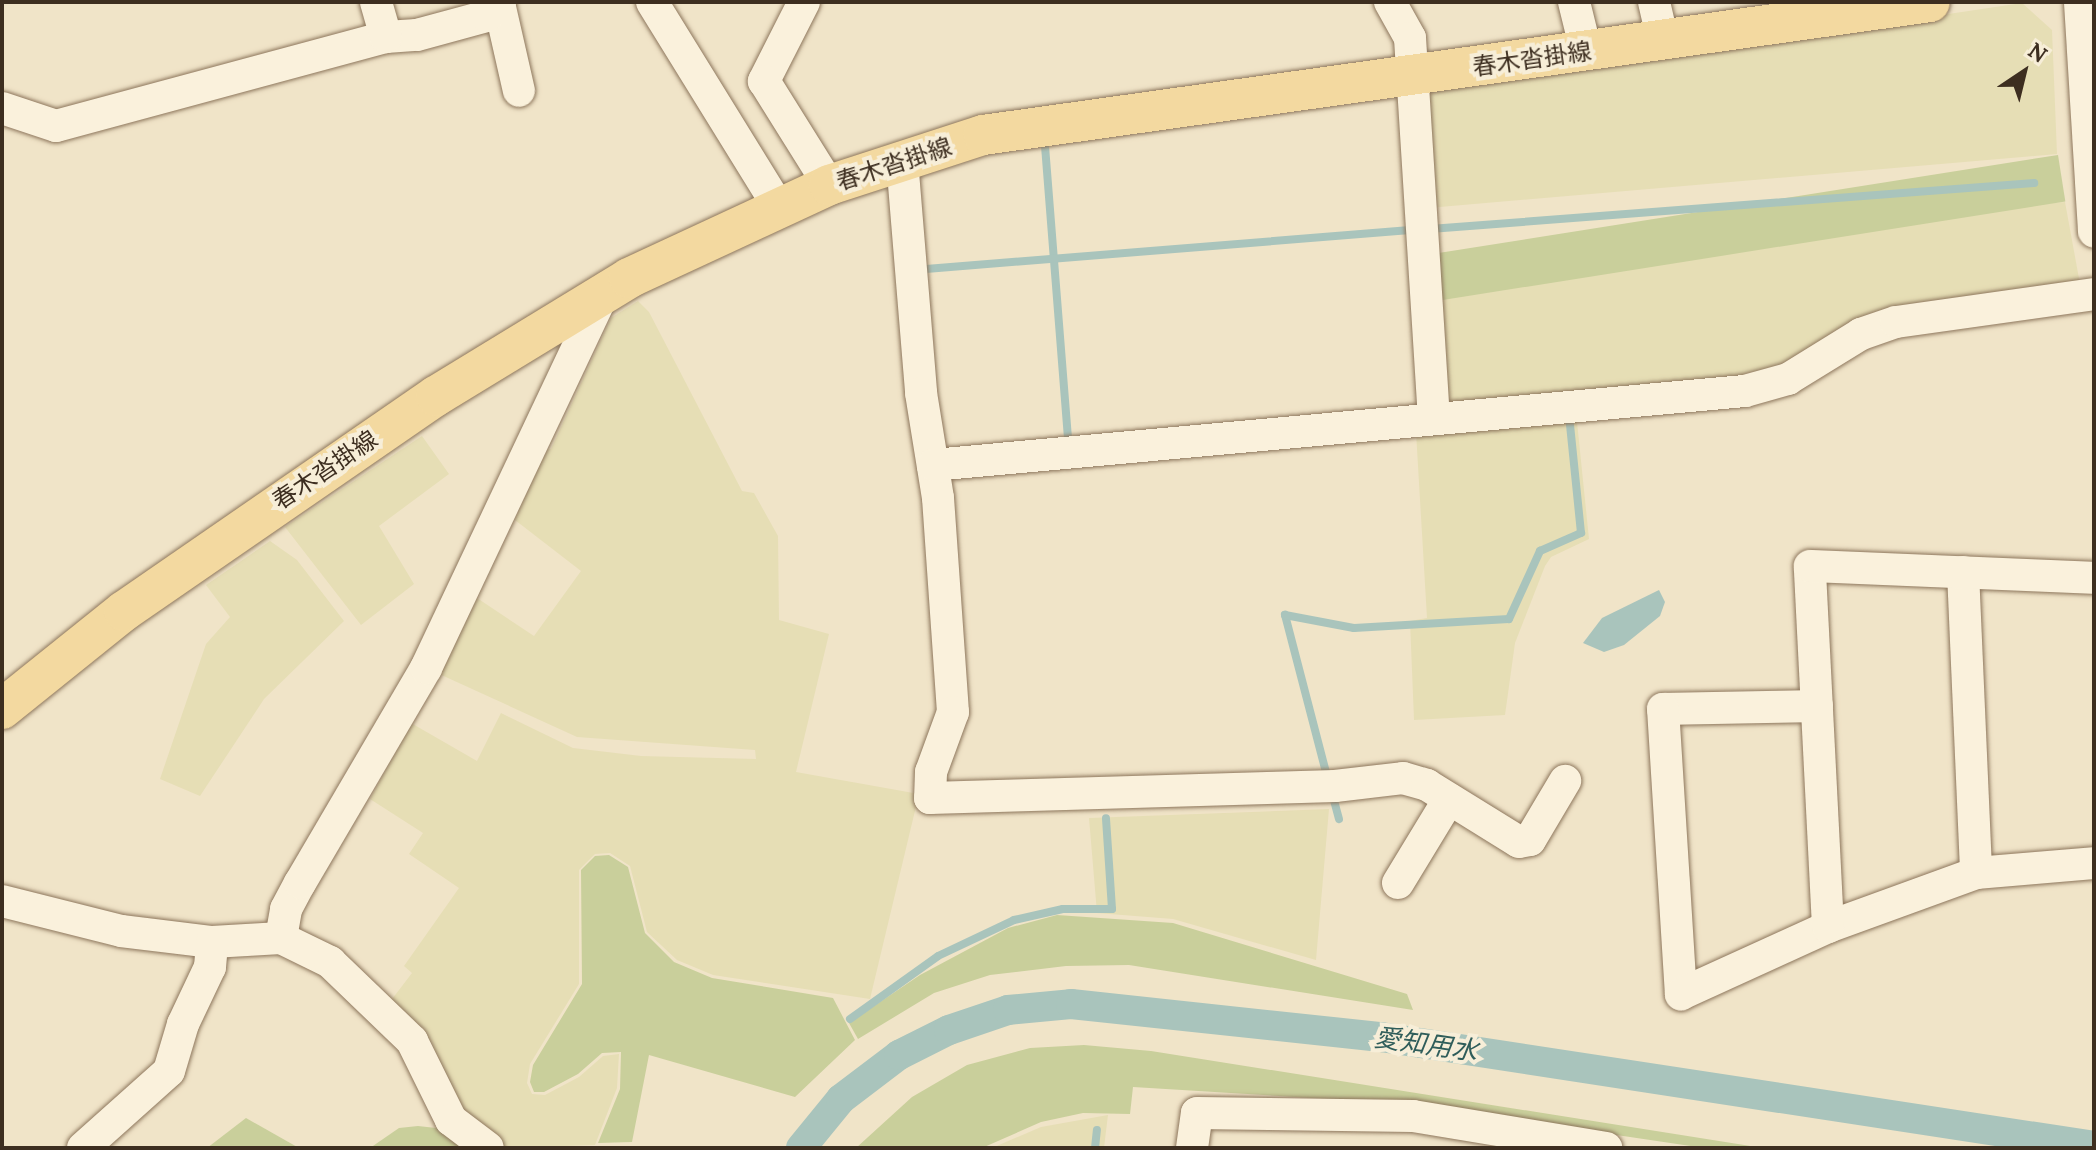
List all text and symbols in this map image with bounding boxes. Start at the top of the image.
north arrow [1984,32,2064,112]
street label: 春木沓掛線 [1471,36,1593,82]
text: N [2023,36,2053,69]
street label: 春木沓掛線 [832,132,956,196]
street label: 春木沓掛線 [267,425,383,515]
water label: 愛知用水 [1372,1021,1480,1067]

